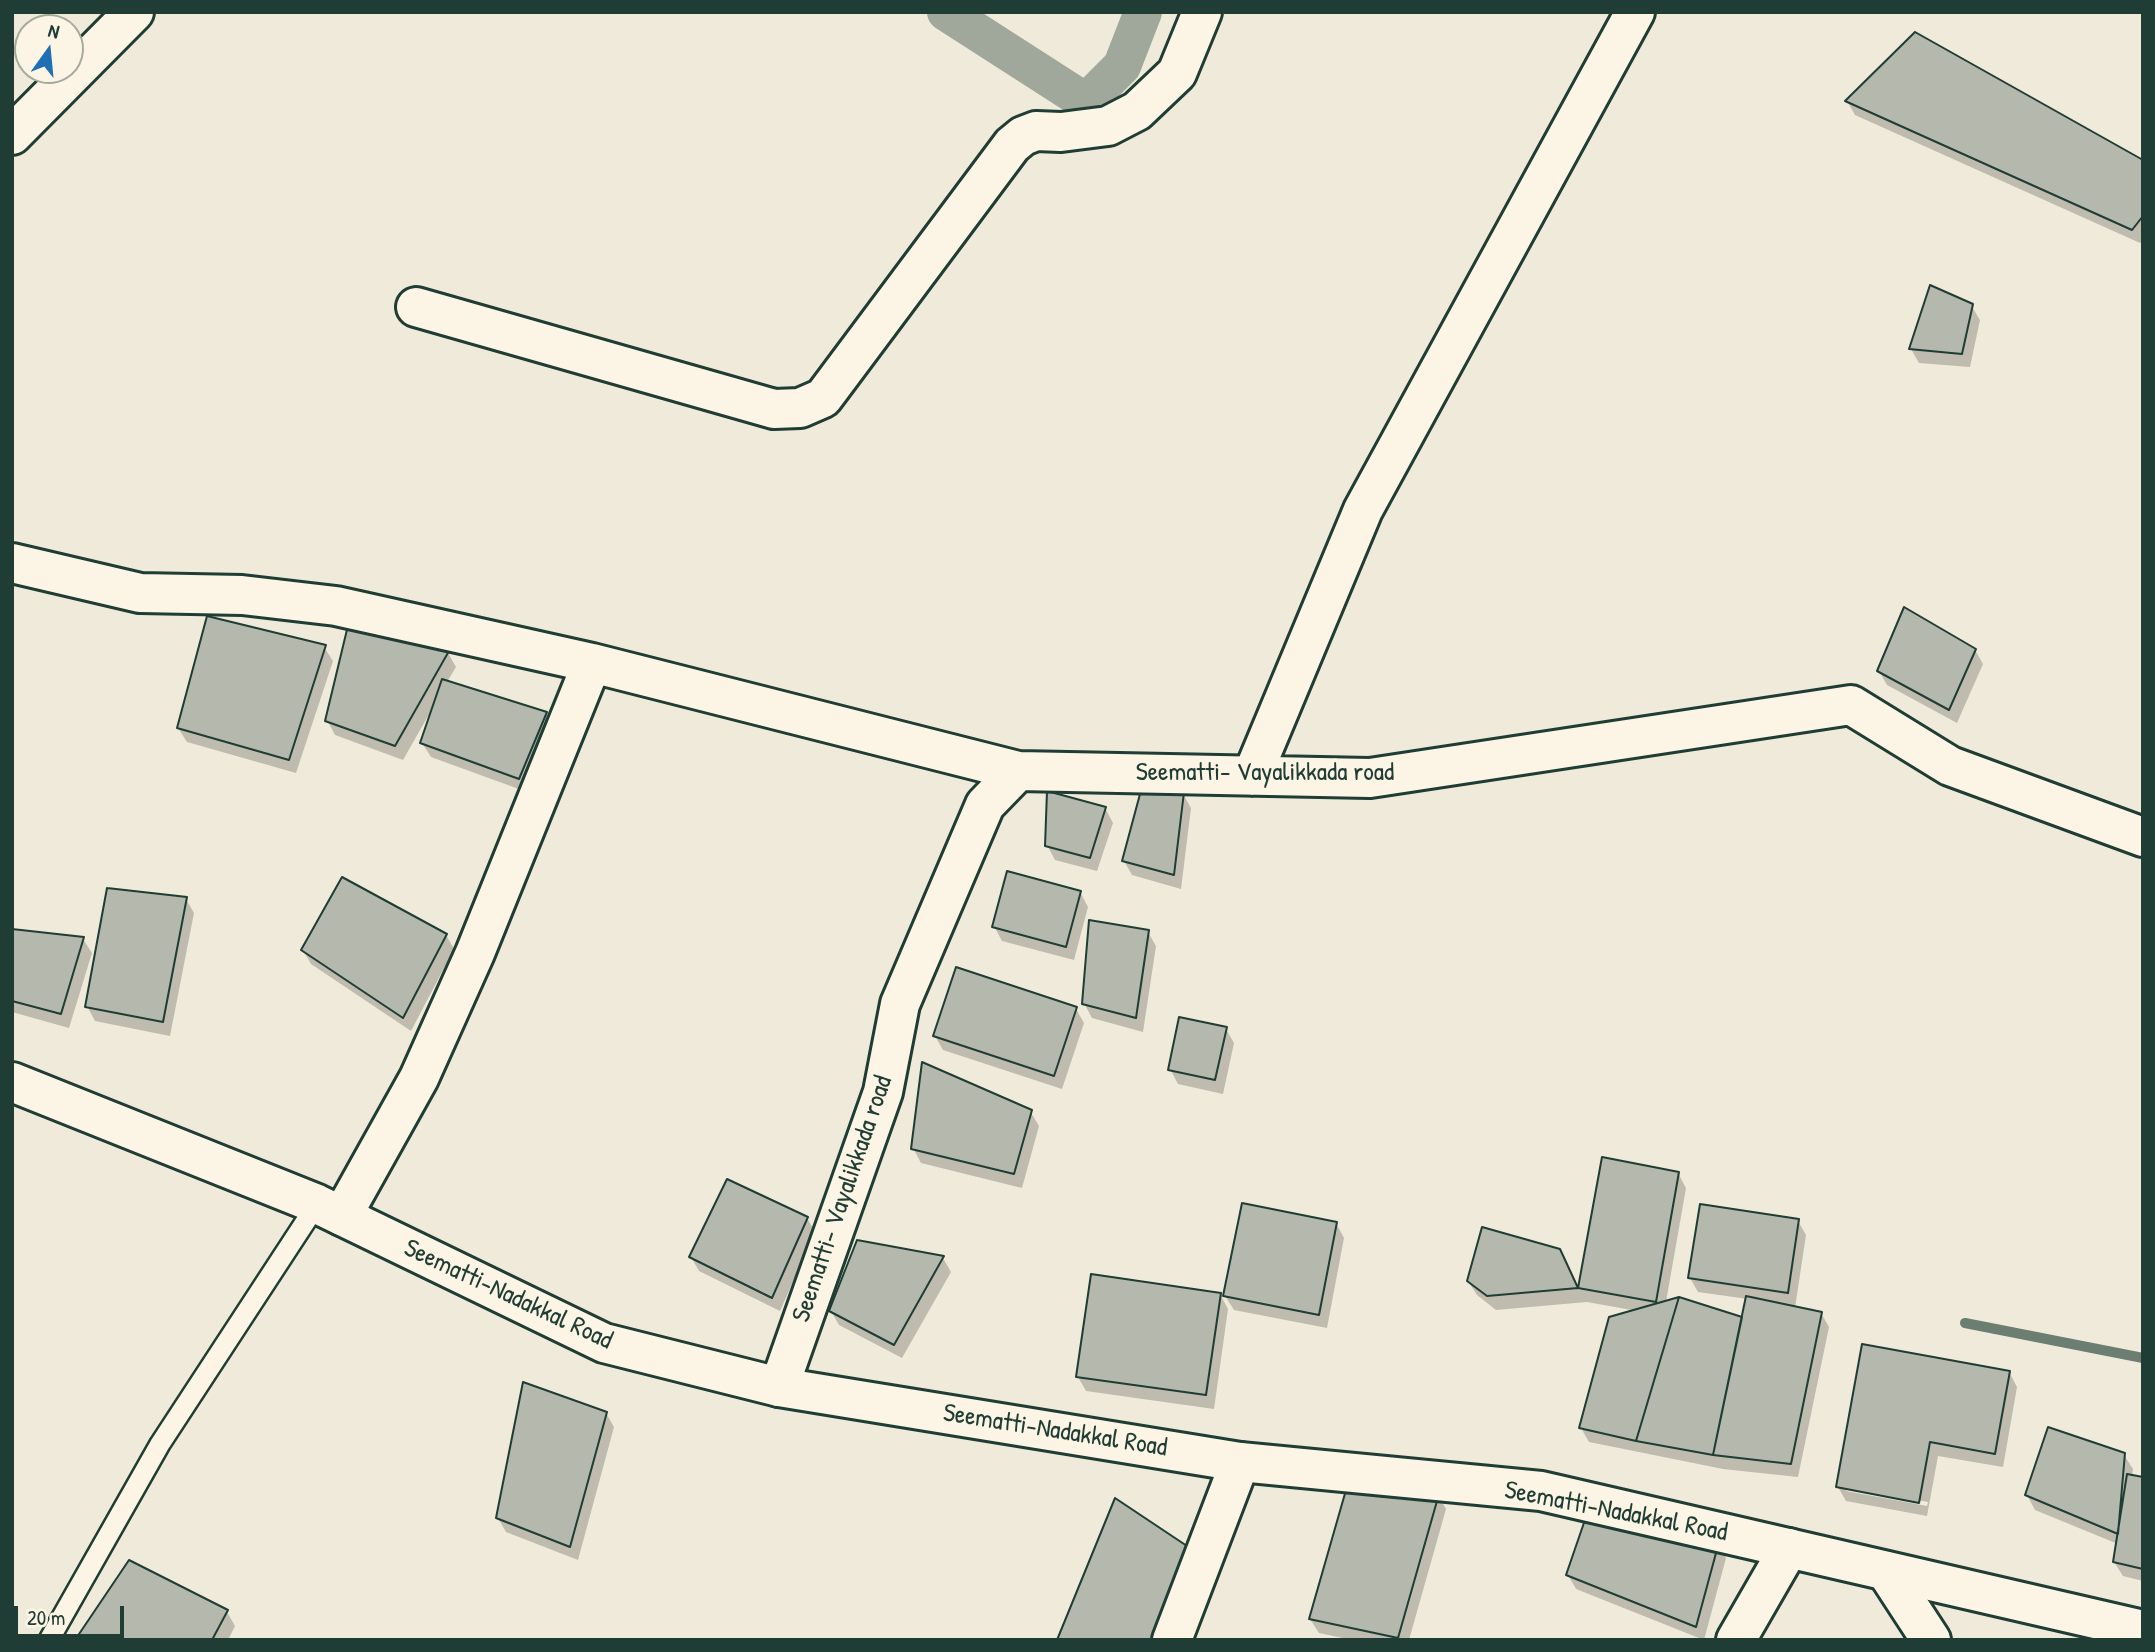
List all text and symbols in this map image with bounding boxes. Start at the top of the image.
north arrow [14,14,84,84]
text: N [46,17,62,45]
street label: Seematti- Vayalikkada road [1136,757,1394,789]
street label: Seematti- Vayalikkada road [786,1072,900,1326]
street label: Seematti-Nadakkal Road [399,1233,617,1357]
street label: Seematti-Nadakkal Road [941,1398,1169,1464]
street label: Seematti-Nadakkal Road [1502,1475,1730,1549]
scale bar [18,1592,128,1636]
text: 20 m [27,1603,65,1632]

